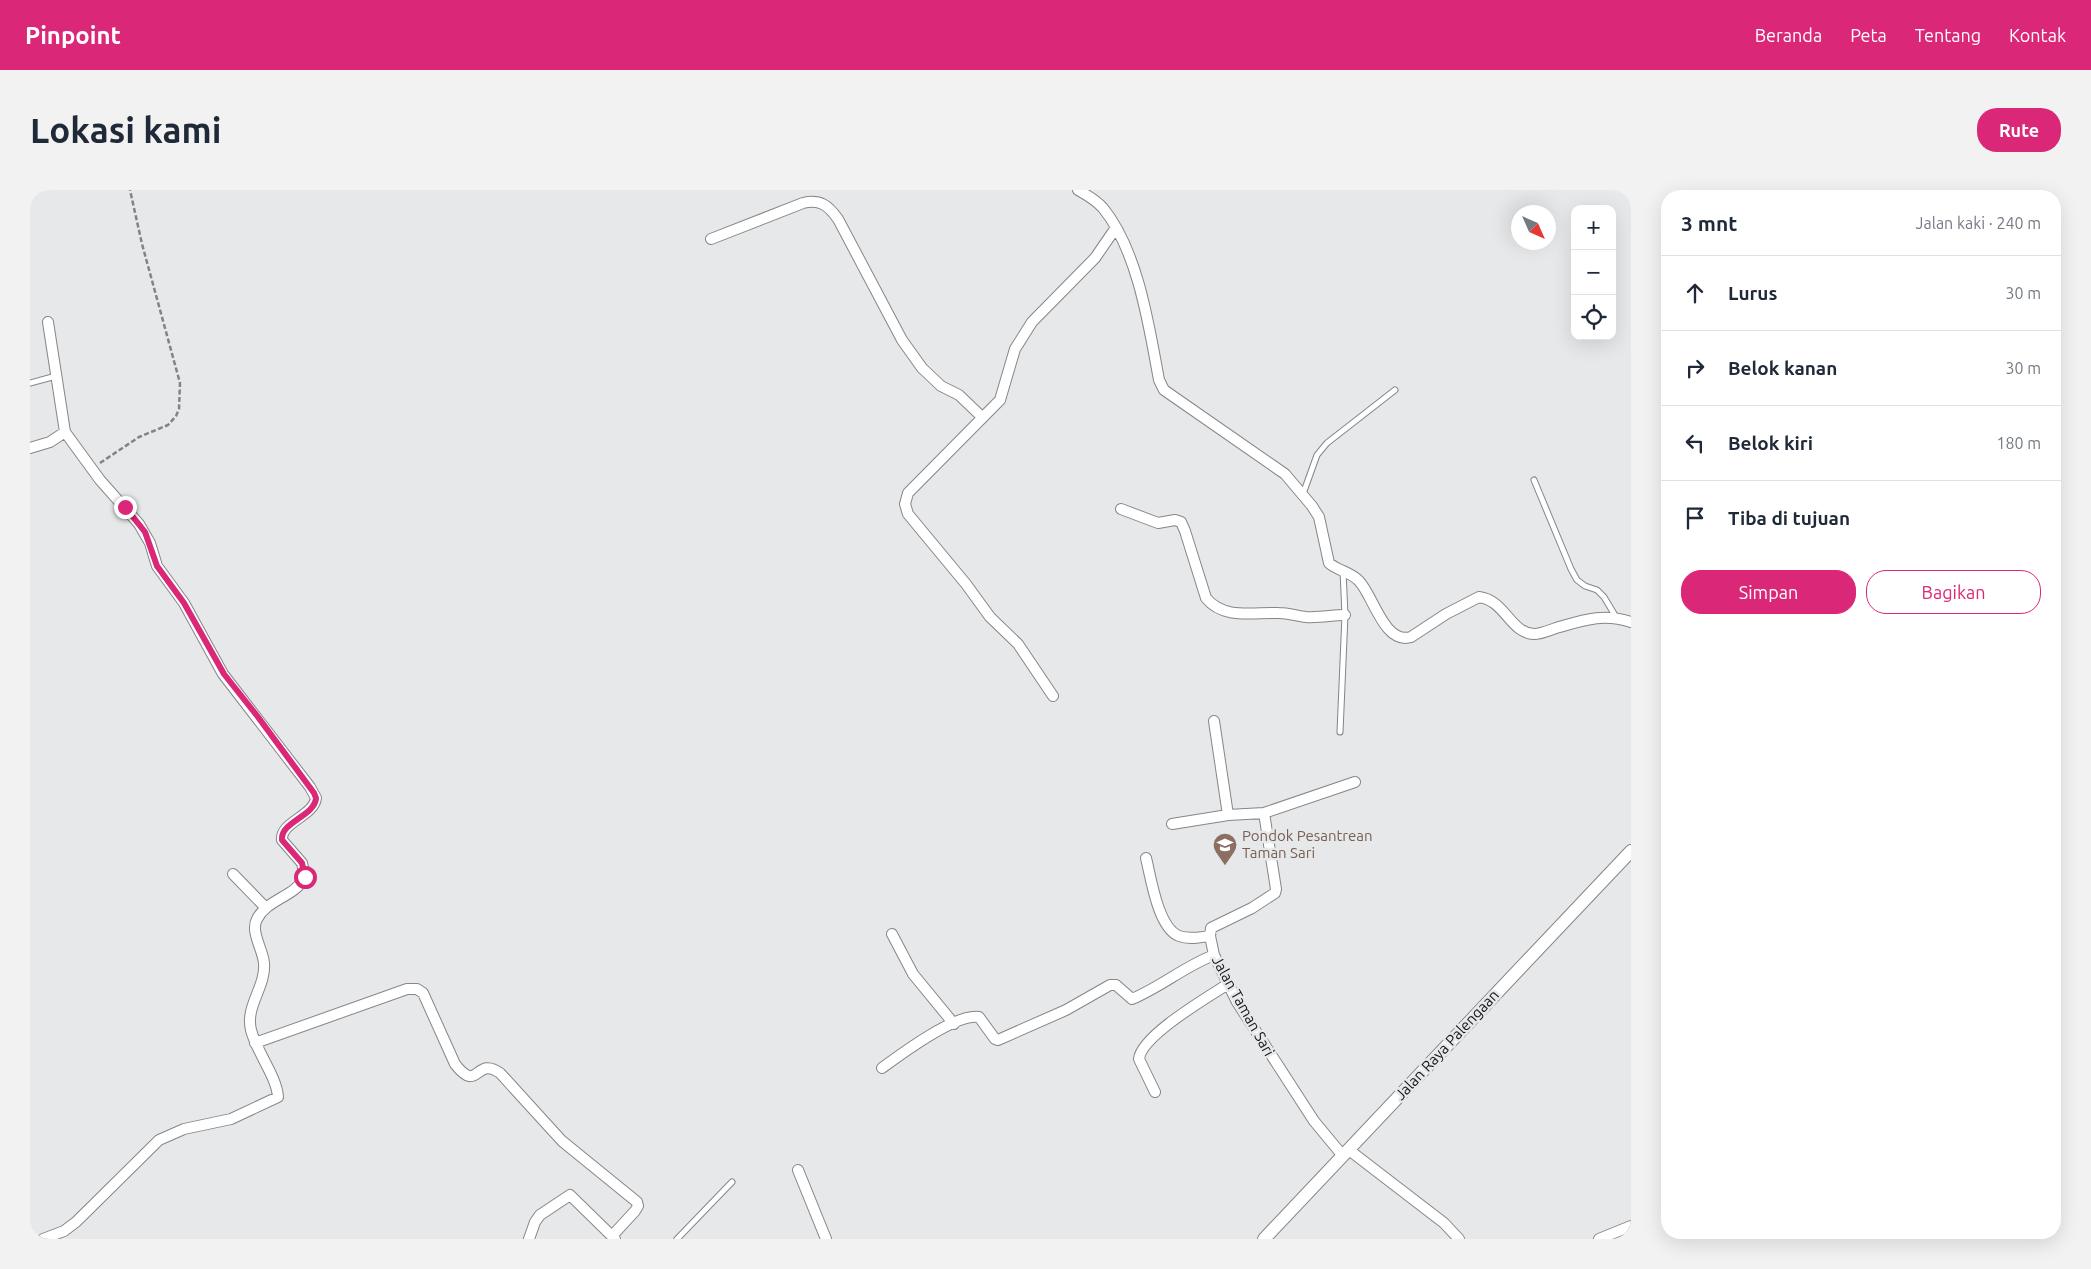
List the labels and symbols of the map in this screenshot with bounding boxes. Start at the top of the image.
north arrow [1511,205,1556,250]
route end [114,496,137,519]
place label: Pondok Pesantrean Taman Sari [1242,827,1373,861]
school or university icon: Pondok Pesantrean Taman Sari [1212,832,1238,866]
route start [294,866,317,889]
street label: Jalan Taman Sari [1209,953,1278,1059]
street label: Jalan Raya Palengaan [1391,986,1502,1103]

